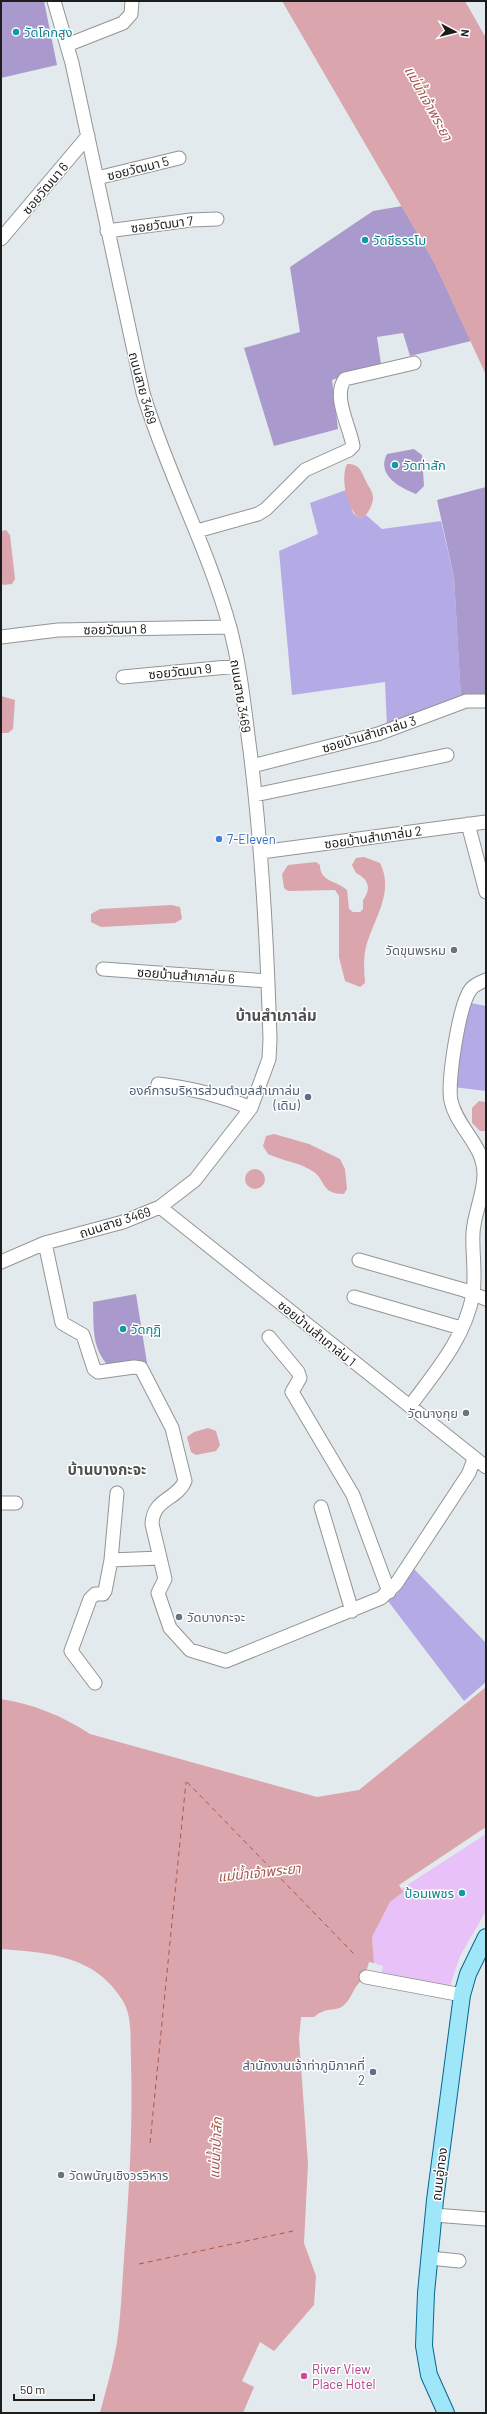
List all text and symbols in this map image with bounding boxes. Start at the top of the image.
north arrow [435,12,475,52]
place label: วัดโคกสูง [24,24,72,40]
marker: วัดโคกสูง [11,27,21,37]
text: N [459,29,472,38]
water label: แม่น้ำเจ้าพระยา [401,62,458,145]
street label: ซอยวัฒนา 5 [105,153,171,183]
street label: ซอยวัฒนา 6 [19,158,72,217]
street label: ซอยวัฒนา 7 [130,212,194,236]
place label: วัดชีธรรโม [373,232,426,248]
marker: วัดชีธรรโม [360,235,370,245]
street label: ถนนสาย 3469 [126,350,160,426]
place label: วัดท่าสัก [403,457,446,473]
marker: วัดท่าสัก [390,460,400,470]
street label: ซอยวัฒนา 8 [83,620,147,638]
street label: ถนนสาย 3469 [227,658,255,734]
street label: ซอยวัฒนา 9 [148,660,212,682]
street label: ซอยบ้านสำเภาล่ม 3 [320,712,418,756]
street label: ซอยบ้านสำเภาล่ม 2 [323,822,423,852]
place label: 7-Eleven [227,831,276,847]
marker: 7-Eleven [214,834,224,844]
place label: วัดขุนพรหม [386,942,446,958]
marker: วัดขุนพรหม [449,945,459,955]
street label: ซอยบ้านสำเภาล่ม 6 [137,964,236,986]
district label: บ้านสำเภาล่ม [235,1006,317,1024]
place label: องค์การบริหารส่วนตำบลสำเภาล่ม (เดิม) [129,1082,301,1113]
marker: องค์การบริหารส่วนตำบลสำเภาล่ม (เดิม) [303,1092,313,1102]
street label: ถนนสาย 3469 [77,1203,153,1241]
street label: ซอยบ้านสำเภาล่ม 1 [275,1297,359,1369]
place label: วัดกุฏิ [131,1321,161,1337]
marker: วัดกุฏิ [118,1324,128,1334]
place label: วัดนางกุย [408,1405,458,1421]
marker: วัดนางกุย [461,1408,471,1418]
district label: บ้านบางกะจะ [68,1460,146,1478]
place label: วัดบางกะจะ [187,1609,245,1625]
marker: วัดบางกะจะ [174,1612,184,1622]
water label: แม่น้ำเจ้าพระยา [217,1858,302,1885]
place label: ป้อมเพชร [405,1885,454,1901]
marker: ป้อมเพชร [457,1888,467,1898]
place label: สํานักงานเจ้าท่าภูมิภาคที่ 2 [243,2056,365,2088]
marker: สํานักงานเจ้าท่าภูมิภาคที่ 2 [368,2067,378,2077]
water label: แม่น้ำป่าสัก [204,2116,225,2179]
street label: ถนนอู่ทอง [428,2146,450,2202]
place label: วัดพนัญเชิงวรวิหาร [69,2167,168,2183]
marker: วัดพนัญเชิงวรวิหาร [56,2170,66,2180]
place label: River View Place Hotel [312,2361,376,2392]
marker: River View Place Hotel [299,2371,309,2381]
scale bar [14,2376,94,2402]
text: 50 m [20,2382,45,2396]

